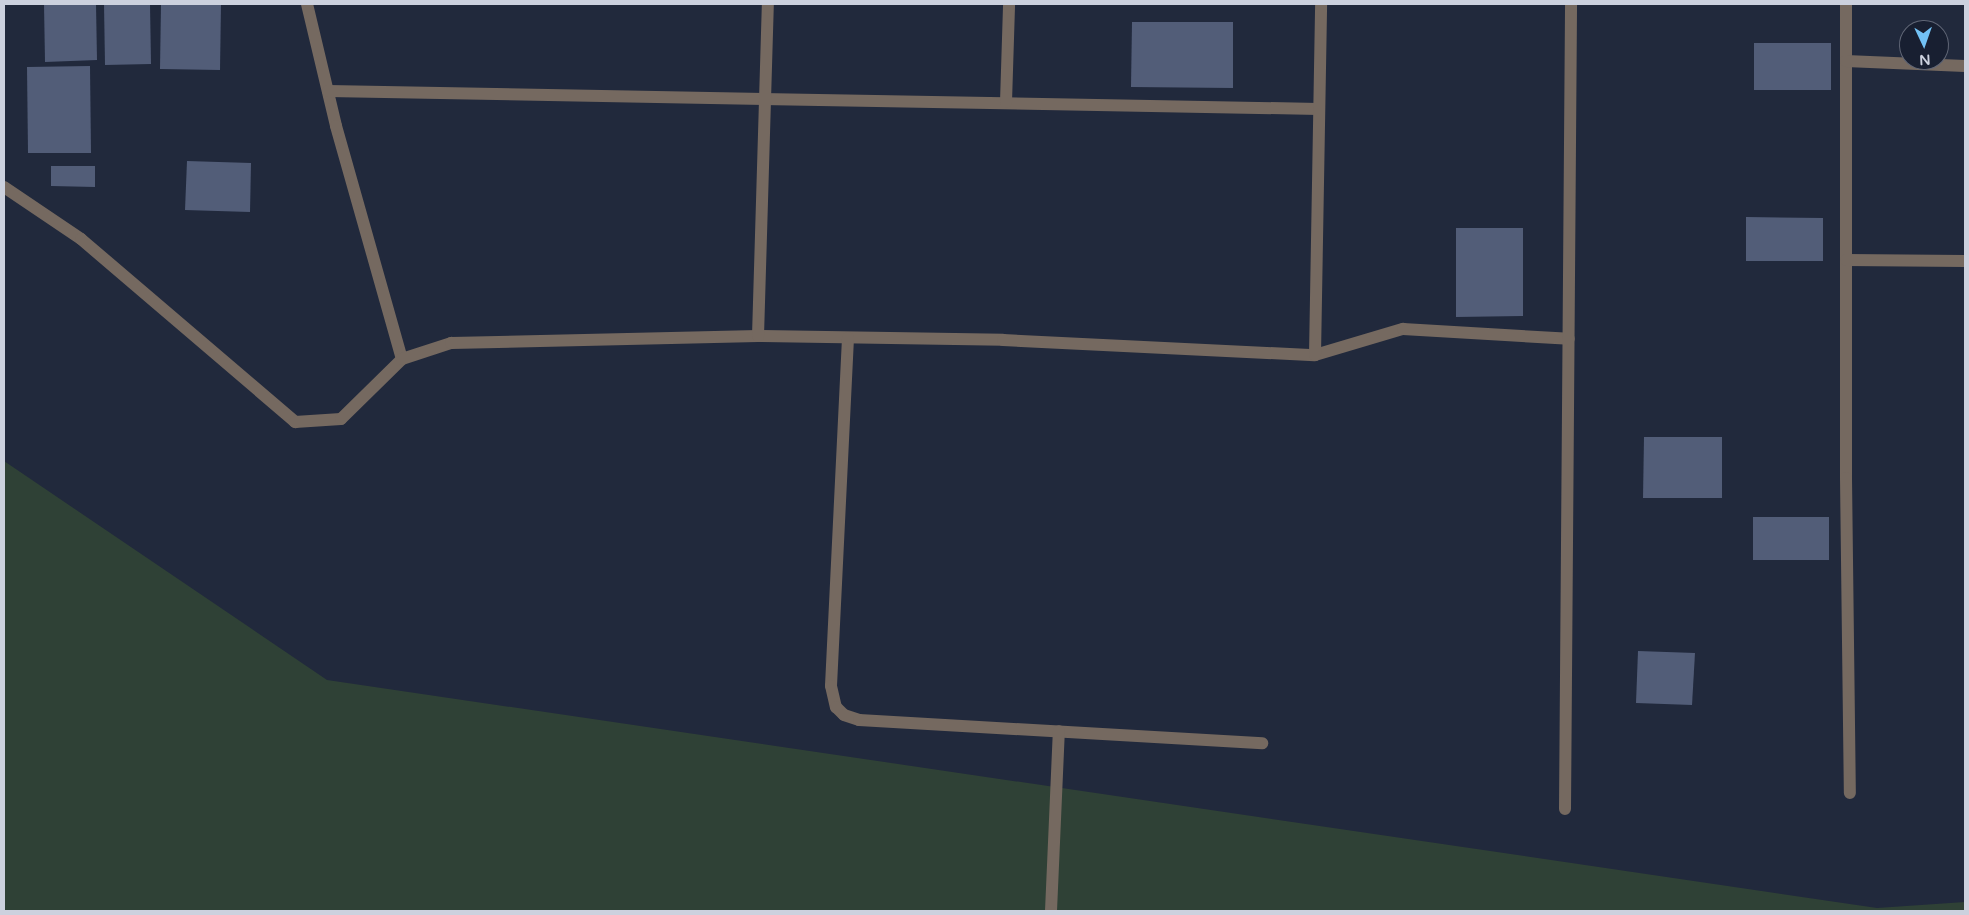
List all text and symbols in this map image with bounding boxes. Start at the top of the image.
north arrow [1899,20,1949,70]
text: N [1919,51,1931,68]

